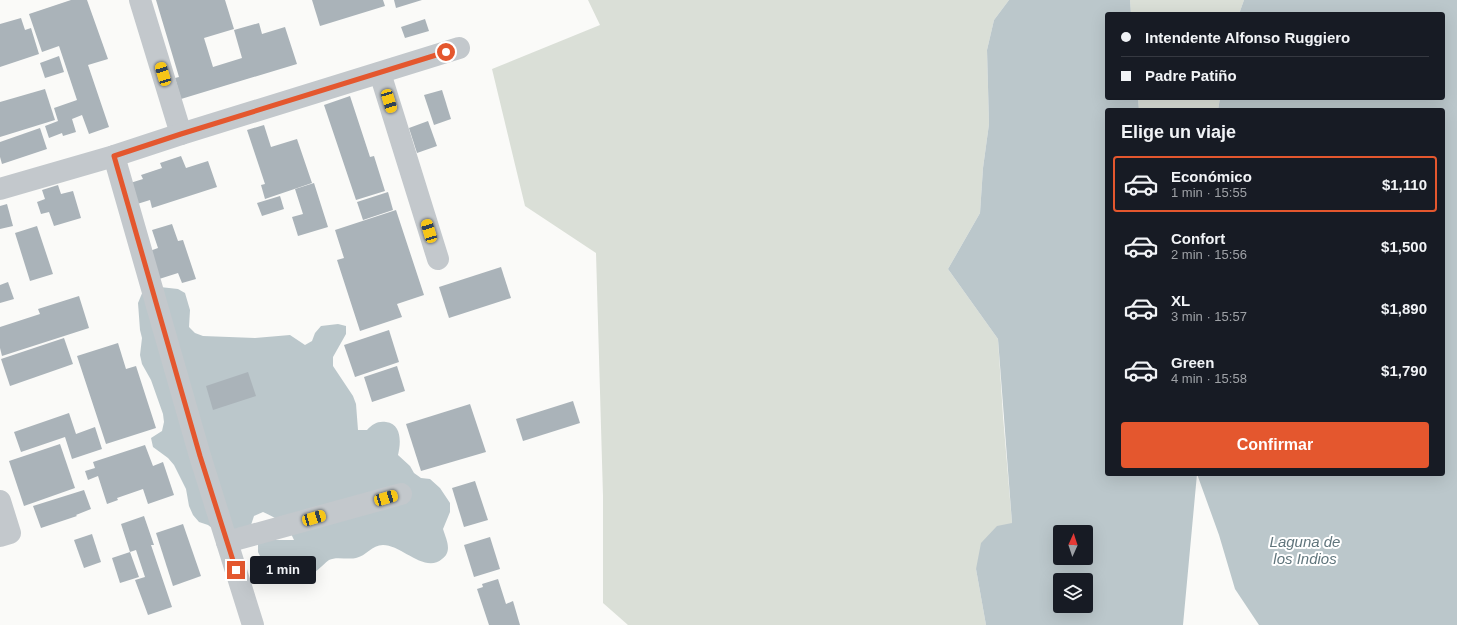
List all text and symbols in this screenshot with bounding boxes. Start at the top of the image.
text: Intendente Alfonso Ruggiero [1145,29,1350,46]
route start [437,43,455,61]
car [154,61,172,87]
text: Padre Patiño [1145,67,1237,84]
car [380,88,398,114]
text: Elige un viaje [1121,122,1236,142]
icon: car [1123,166,1159,202]
text: Económico [1171,168,1252,185]
text: $1,110 [1382,176,1427,193]
text: 1 min · 15:55 [1171,185,1247,200]
car [420,218,438,244]
icon: car [1123,228,1159,264]
text: Confort [1171,230,1225,247]
text: $1,500 [1381,238,1427,255]
text: 2 min · 15:56 [1171,247,1247,262]
icon: car [1123,290,1159,326]
text: XL [1171,292,1190,309]
text: $1,890 [1381,300,1427,317]
text: 3 min · 15:57 [1171,309,1247,324]
icon: car [1123,352,1159,388]
text: Green [1171,354,1214,371]
text: $1,790 [1381,362,1427,379]
text: 4 min · 15:58 [1171,371,1247,386]
button: Confirmar [1121,422,1429,468]
car [373,489,399,507]
car [301,509,327,527]
north arrow [1053,525,1093,565]
map controls [1053,525,1093,613]
water label: Laguna de los Indios [1270,533,1340,567]
callout: 1 min [250,556,316,584]
route end [227,561,245,579]
text: 1 min [266,562,300,577]
button: layers [1053,573,1093,613]

